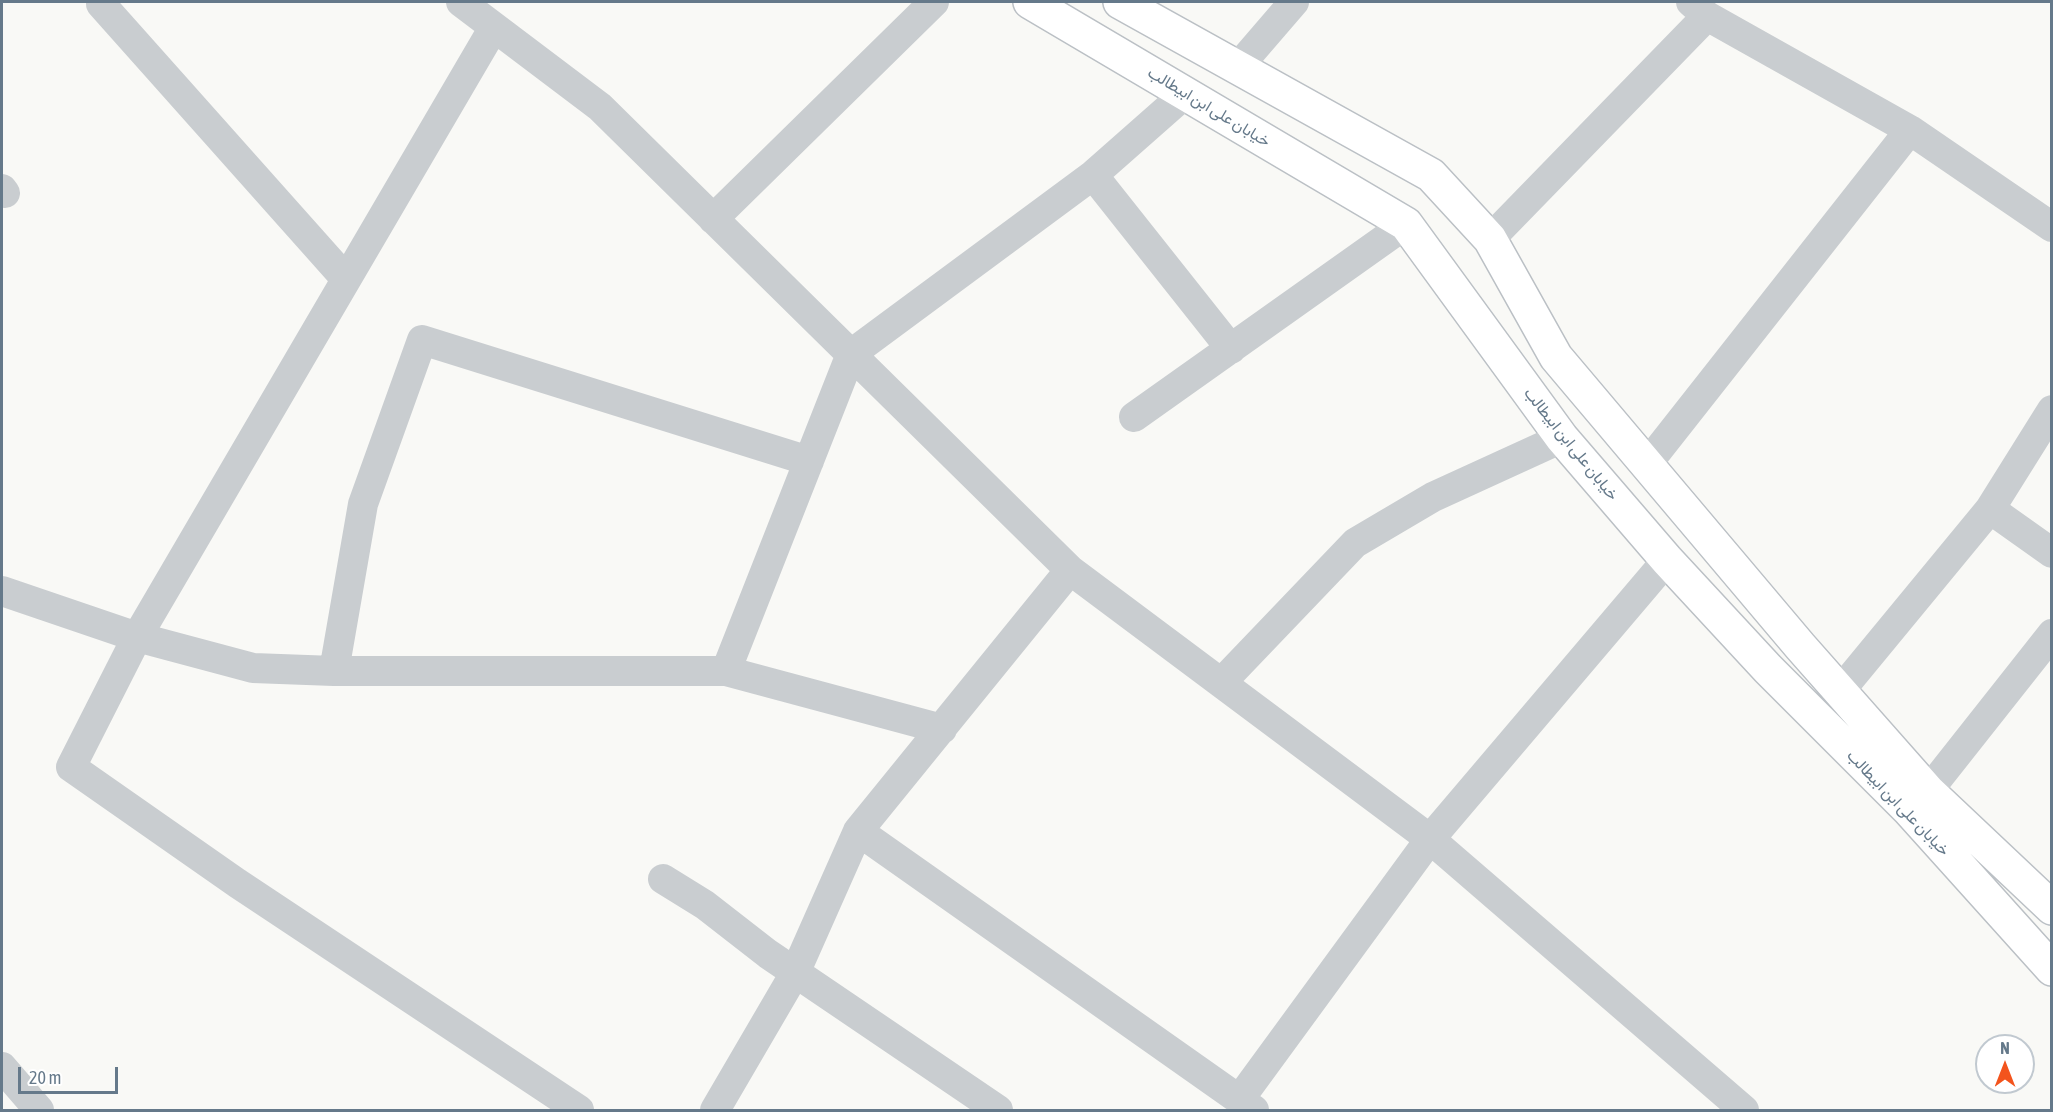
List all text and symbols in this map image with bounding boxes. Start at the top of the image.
street label: خیابان علی ابن ابیطالب [1144,63,1274,151]
street label: خیابان علی ابن ابیطالب [1520,384,1622,504]
street label: خیابان علی ابن ابیطالب [1843,746,1953,860]
north arrow [1975,1034,2035,1094]
text: N [2000,1039,2010,1057]
scale bar [21,1055,122,1093]
text: 20 m [29,1067,61,1088]

